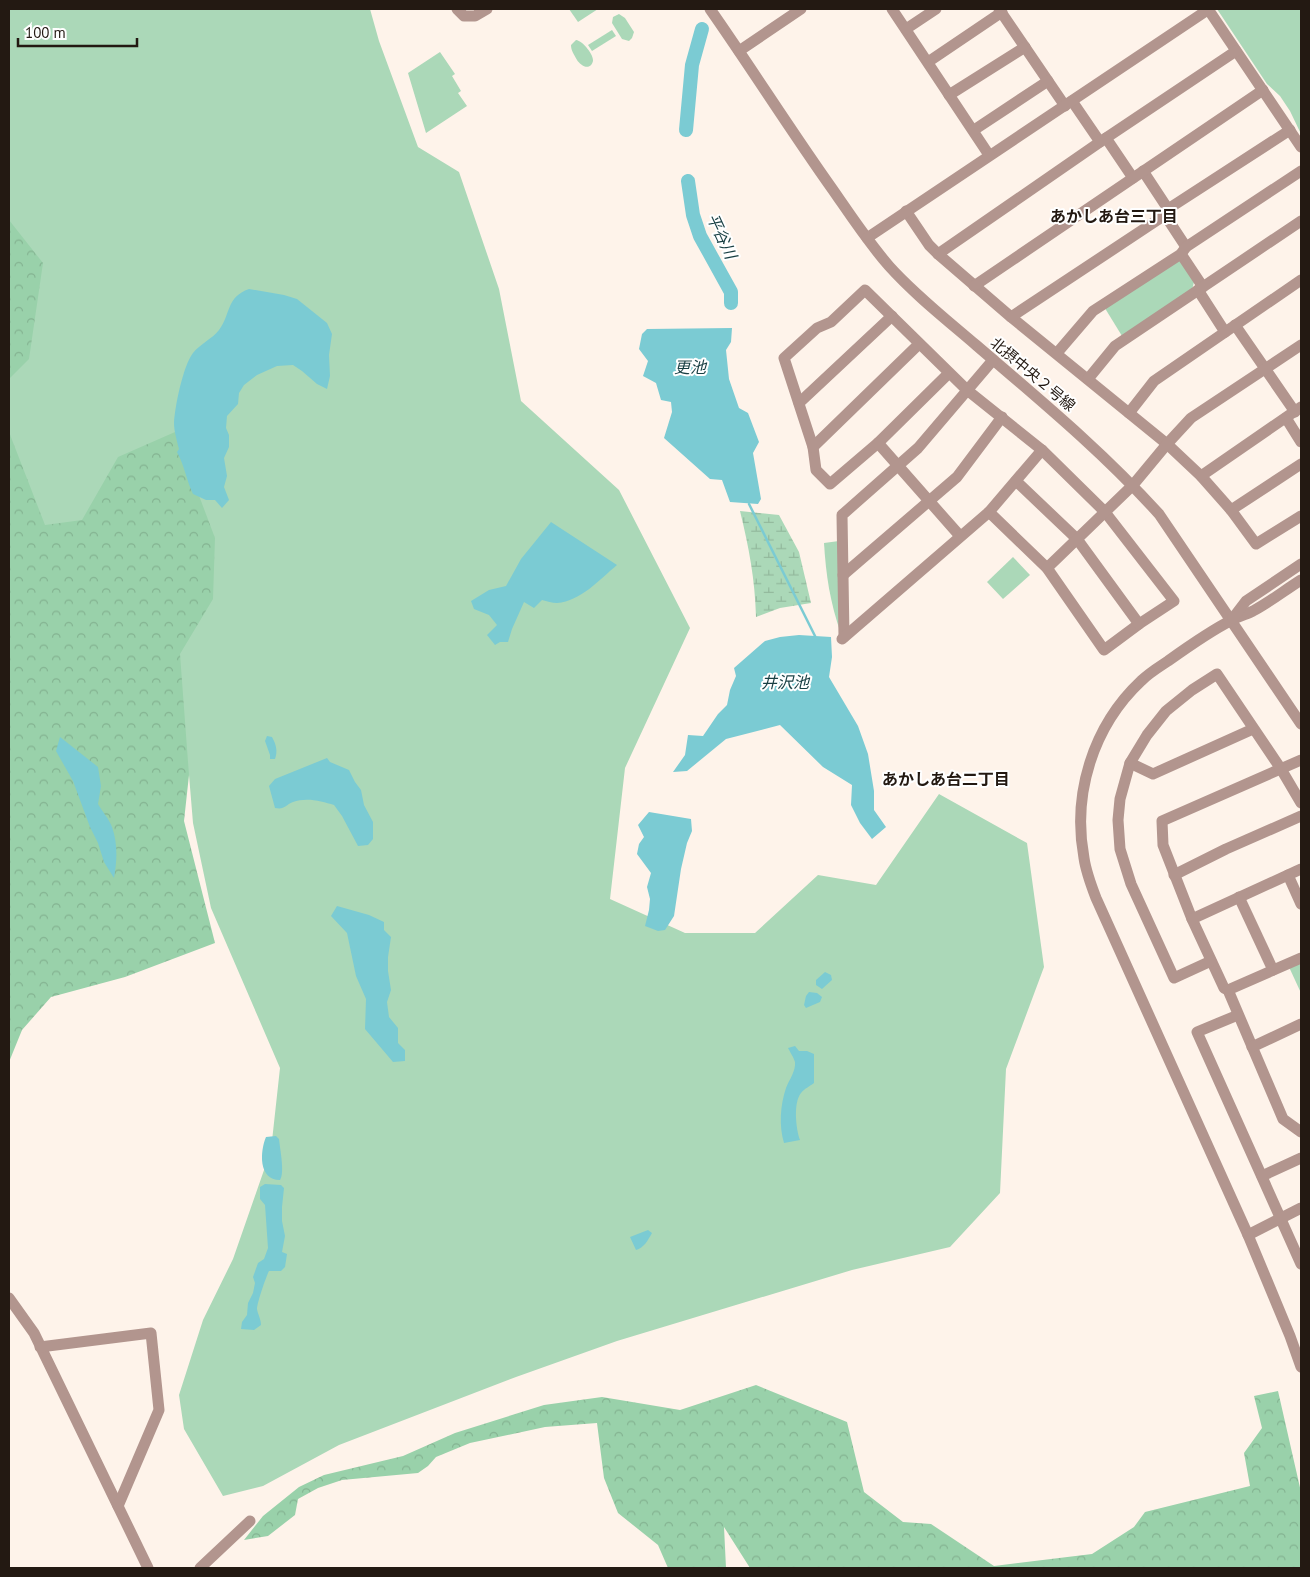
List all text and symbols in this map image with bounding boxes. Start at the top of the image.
scale bar [18,15,136,47]
text: 100 m [25,23,66,42]
district label: あかしあ台三丁目 [1050,206,1178,226]
water label: 平谷川 [703,210,742,264]
street label: 北摂中央２号線 [987,333,1079,415]
water label: 更池 [674,357,708,377]
water label: 井沢池 [761,672,811,692]
district label: あかしあ台二丁目 [882,769,1010,789]

